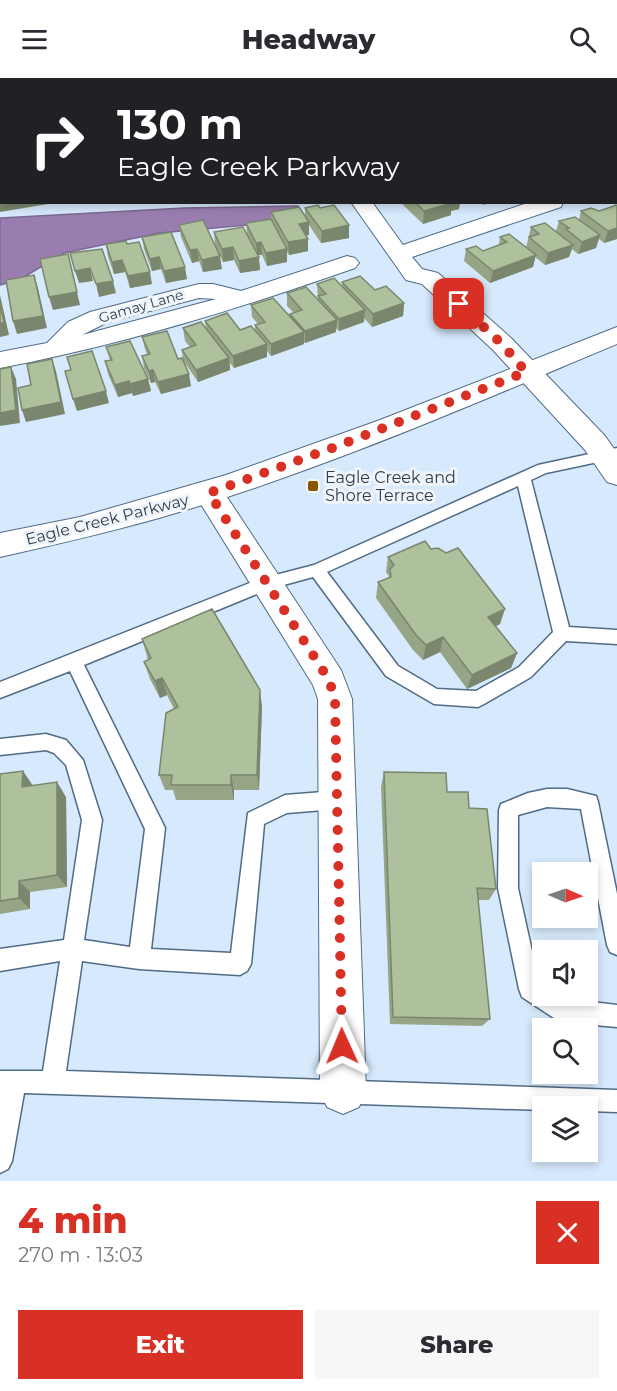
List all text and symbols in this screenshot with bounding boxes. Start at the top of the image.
icon: menu [18,23,51,56]
text: Headway [242,23,375,56]
icon: search [566,23,599,56]
text: 130 m [117,98,243,150]
icon: right [18,102,96,180]
text: Eagle Creek Parkway [117,150,400,183]
pin [433,278,484,329]
street label: Gamay Lane [96,285,186,327]
icon: arrive [442,287,475,320]
place label: Eagle Creek and Shore Terrace [325,468,456,505]
marker: Eagle Creek and Shore Terrace [306,479,320,493]
street label: Eagle Creek Parkway [24,490,191,549]
north arrow [532,862,598,928]
map controls [532,862,598,1162]
button: sound [532,940,598,1006]
position arrow [310,1014,374,1078]
button: search [532,1018,598,1084]
button: layers [532,1096,598,1162]
text: 4 min [18,1198,128,1242]
button: close [536,1201,599,1264]
text: 270 m · 13:03 [18,1243,143,1267]
button: Exit [18,1310,303,1379]
button: Share [315,1310,599,1379]

